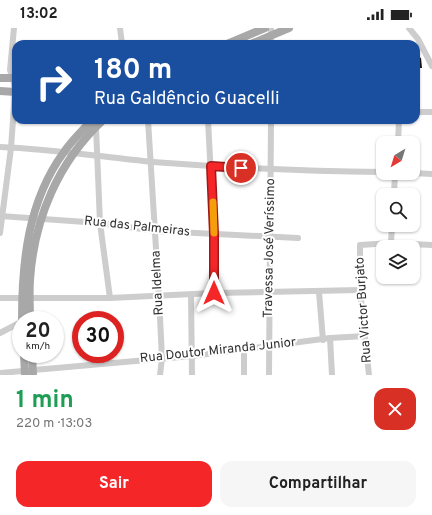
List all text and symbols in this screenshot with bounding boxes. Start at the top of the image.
text: 13:02 [20,5,58,24]
text: 180 m [94,53,172,89]
icon: right [28,56,80,108]
text: Rua Galdêncio Guacelli [94,88,280,111]
north arrow [376,136,420,180]
map controls [376,136,420,284]
pin [224,151,258,185]
icon: arrive [230,157,252,179]
street label: Travessa José Veríssimo [261,178,279,318]
button: search [376,188,420,232]
street label: Rua das Palmeiras [83,213,191,241]
button: layers [376,240,420,284]
street label: Rua Idelma [148,250,168,316]
street label: Rua Victor Burjato [352,256,376,364]
position arrow [193,272,235,314]
speed limit sign: 30 [72,311,124,363]
text: 20 [25,319,51,345]
street label: Rua Doutor Miranda Junior [139,335,297,367]
text: km/h [26,340,50,353]
text: 1 min [16,386,74,416]
button: close [374,388,416,430]
text: 220 m · 13:03 [16,416,92,432]
button: Sair [16,461,212,507]
button: Compartilhar [220,461,416,507]

